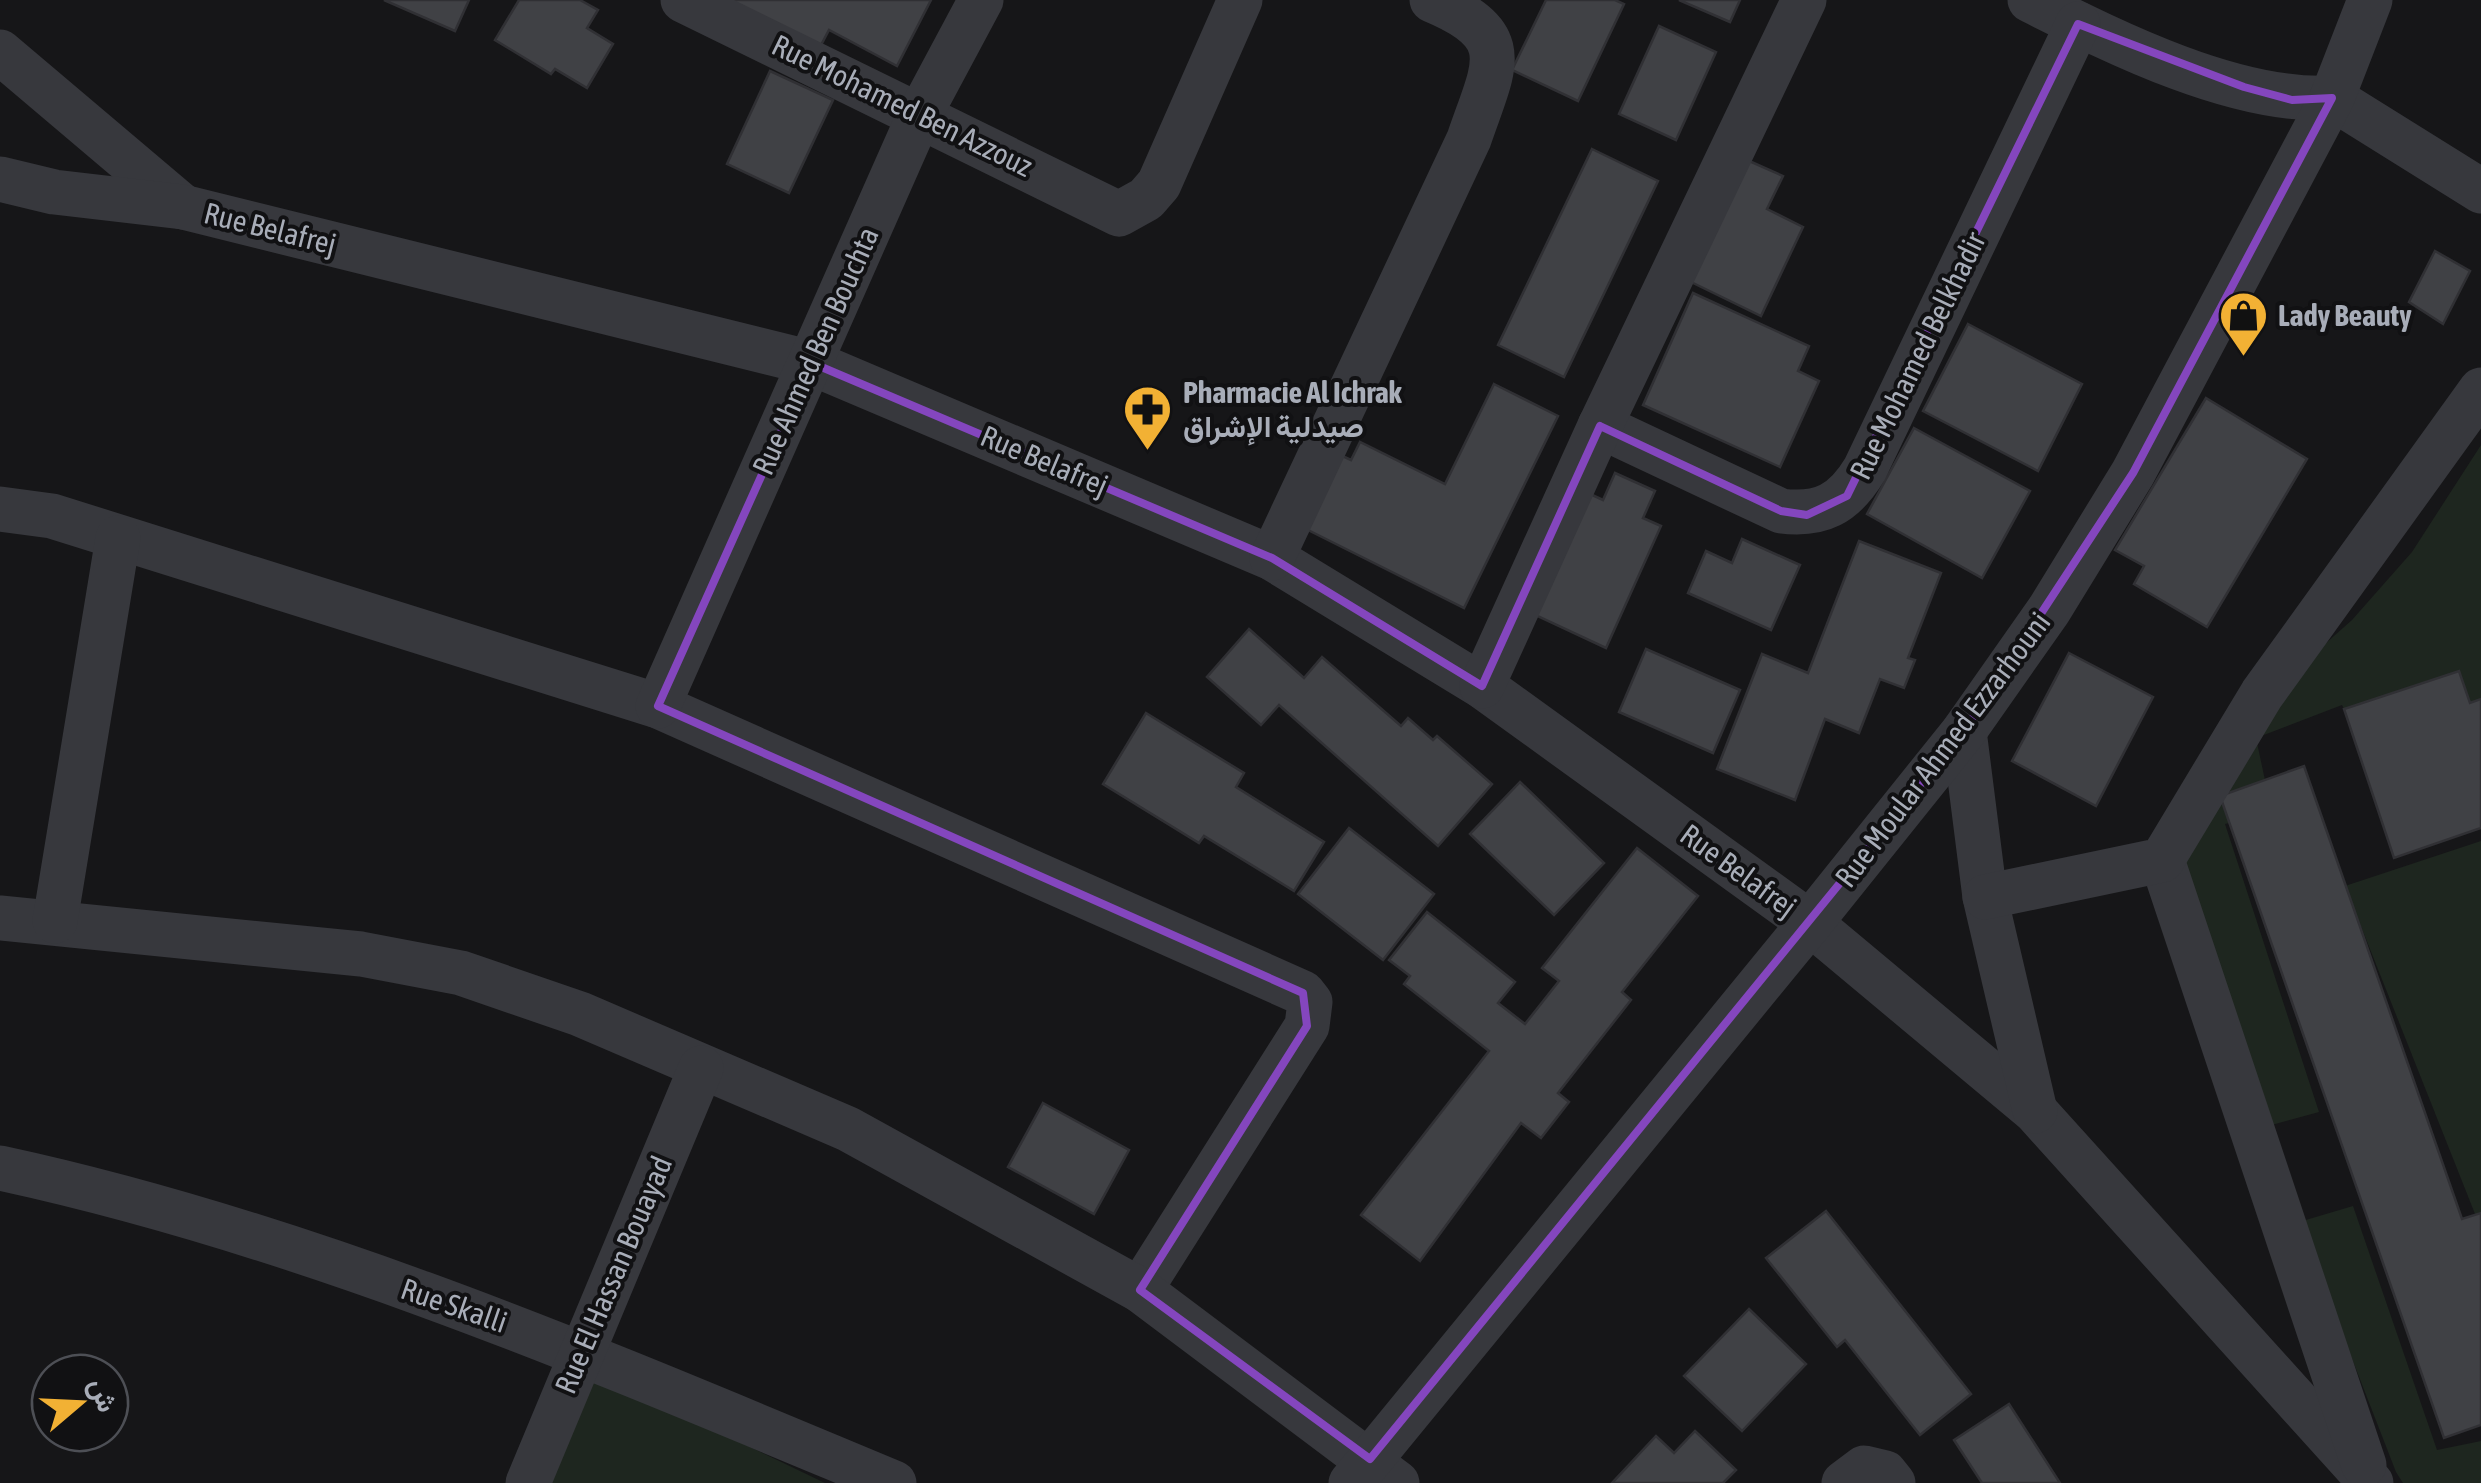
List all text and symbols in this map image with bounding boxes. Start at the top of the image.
street label: Rue Mohamed Ben Azzouz [767,27,1038,183]
street label: Rue Belafrej [201,195,340,261]
street label: Rue Ahmed Ben Bouchta [745,222,885,480]
street label: Rue Mohamed Belkhadir [1842,225,1992,485]
shop icon: Lady Beauty [2217,290,2269,358]
place label: Lady Beauty [2278,298,2412,332]
place label: Pharmacie Al Ichrak صيدلية الإشراق [1183,375,1403,446]
pharmacy icon: Pharmacie Al Ichrak صيدلية الإشراق [1122,384,1174,452]
street label: Rue Belafrej [976,418,1113,502]
street label: Rue Moular Ahmed Ezzarhouni [1828,605,2057,893]
street label: Rue Belafrej [1674,817,1803,924]
street label: Rue El Hassan Bouayad [548,1151,678,1398]
street label: Rue Skalli [397,1271,512,1339]
north arrow [30,1353,130,1453]
text: ش [82,1374,124,1416]

